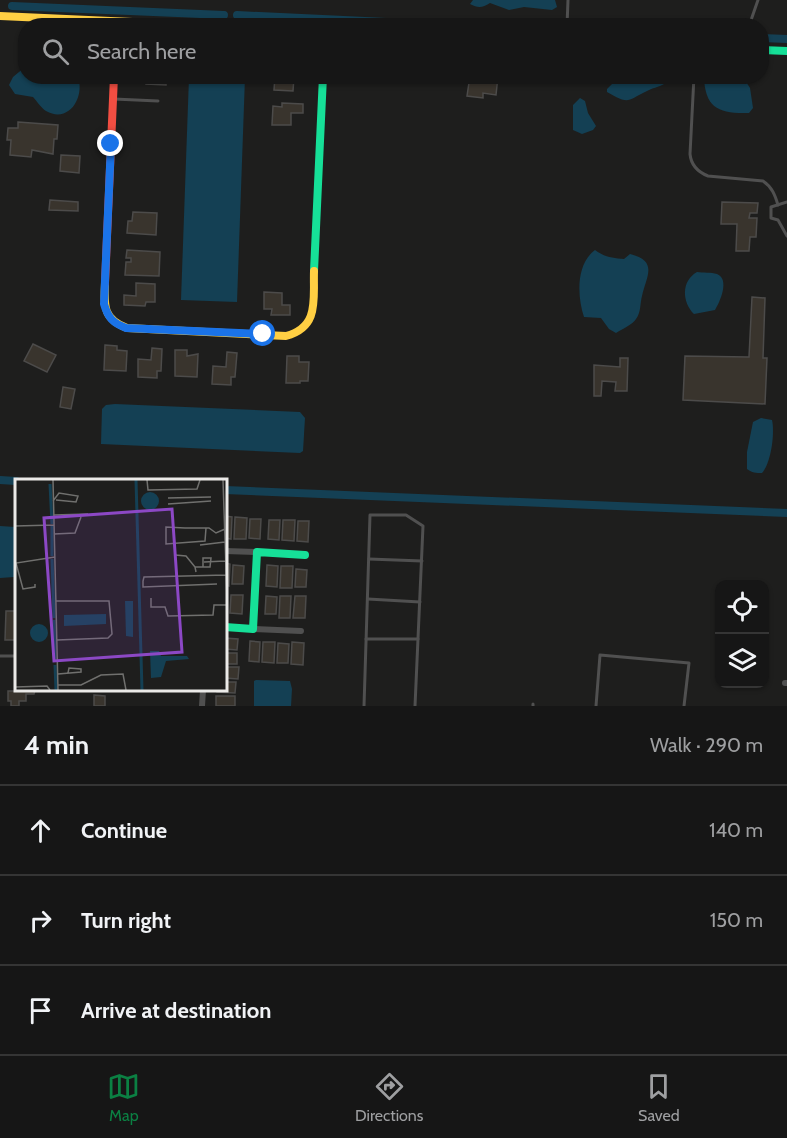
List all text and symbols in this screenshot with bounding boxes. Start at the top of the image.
search box [18,18,769,84]
icon: search [39,35,72,68]
text: Search here [87,38,196,65]
route end [97,130,123,156]
route start [249,320,275,346]
inset map [15,479,226,691]
map controls [715,580,769,688]
button: locate [715,580,769,634]
button: layers [715,634,769,688]
text: 4 min [24,729,89,761]
text: Walk · 290 m [650,733,763,757]
icon: ahead [24,814,57,847]
text: Continue [81,817,167,844]
text: 140 m [709,818,763,842]
icon: right [24,904,57,937]
text: Turn right [81,907,171,934]
text: 150 m [710,908,763,932]
icon: arrive [24,994,57,1027]
text: Arrive at destination [81,997,271,1024]
tab: Map [107,1070,140,1125]
tab: Directions [355,1070,423,1125]
tab: Saved [638,1070,680,1125]

